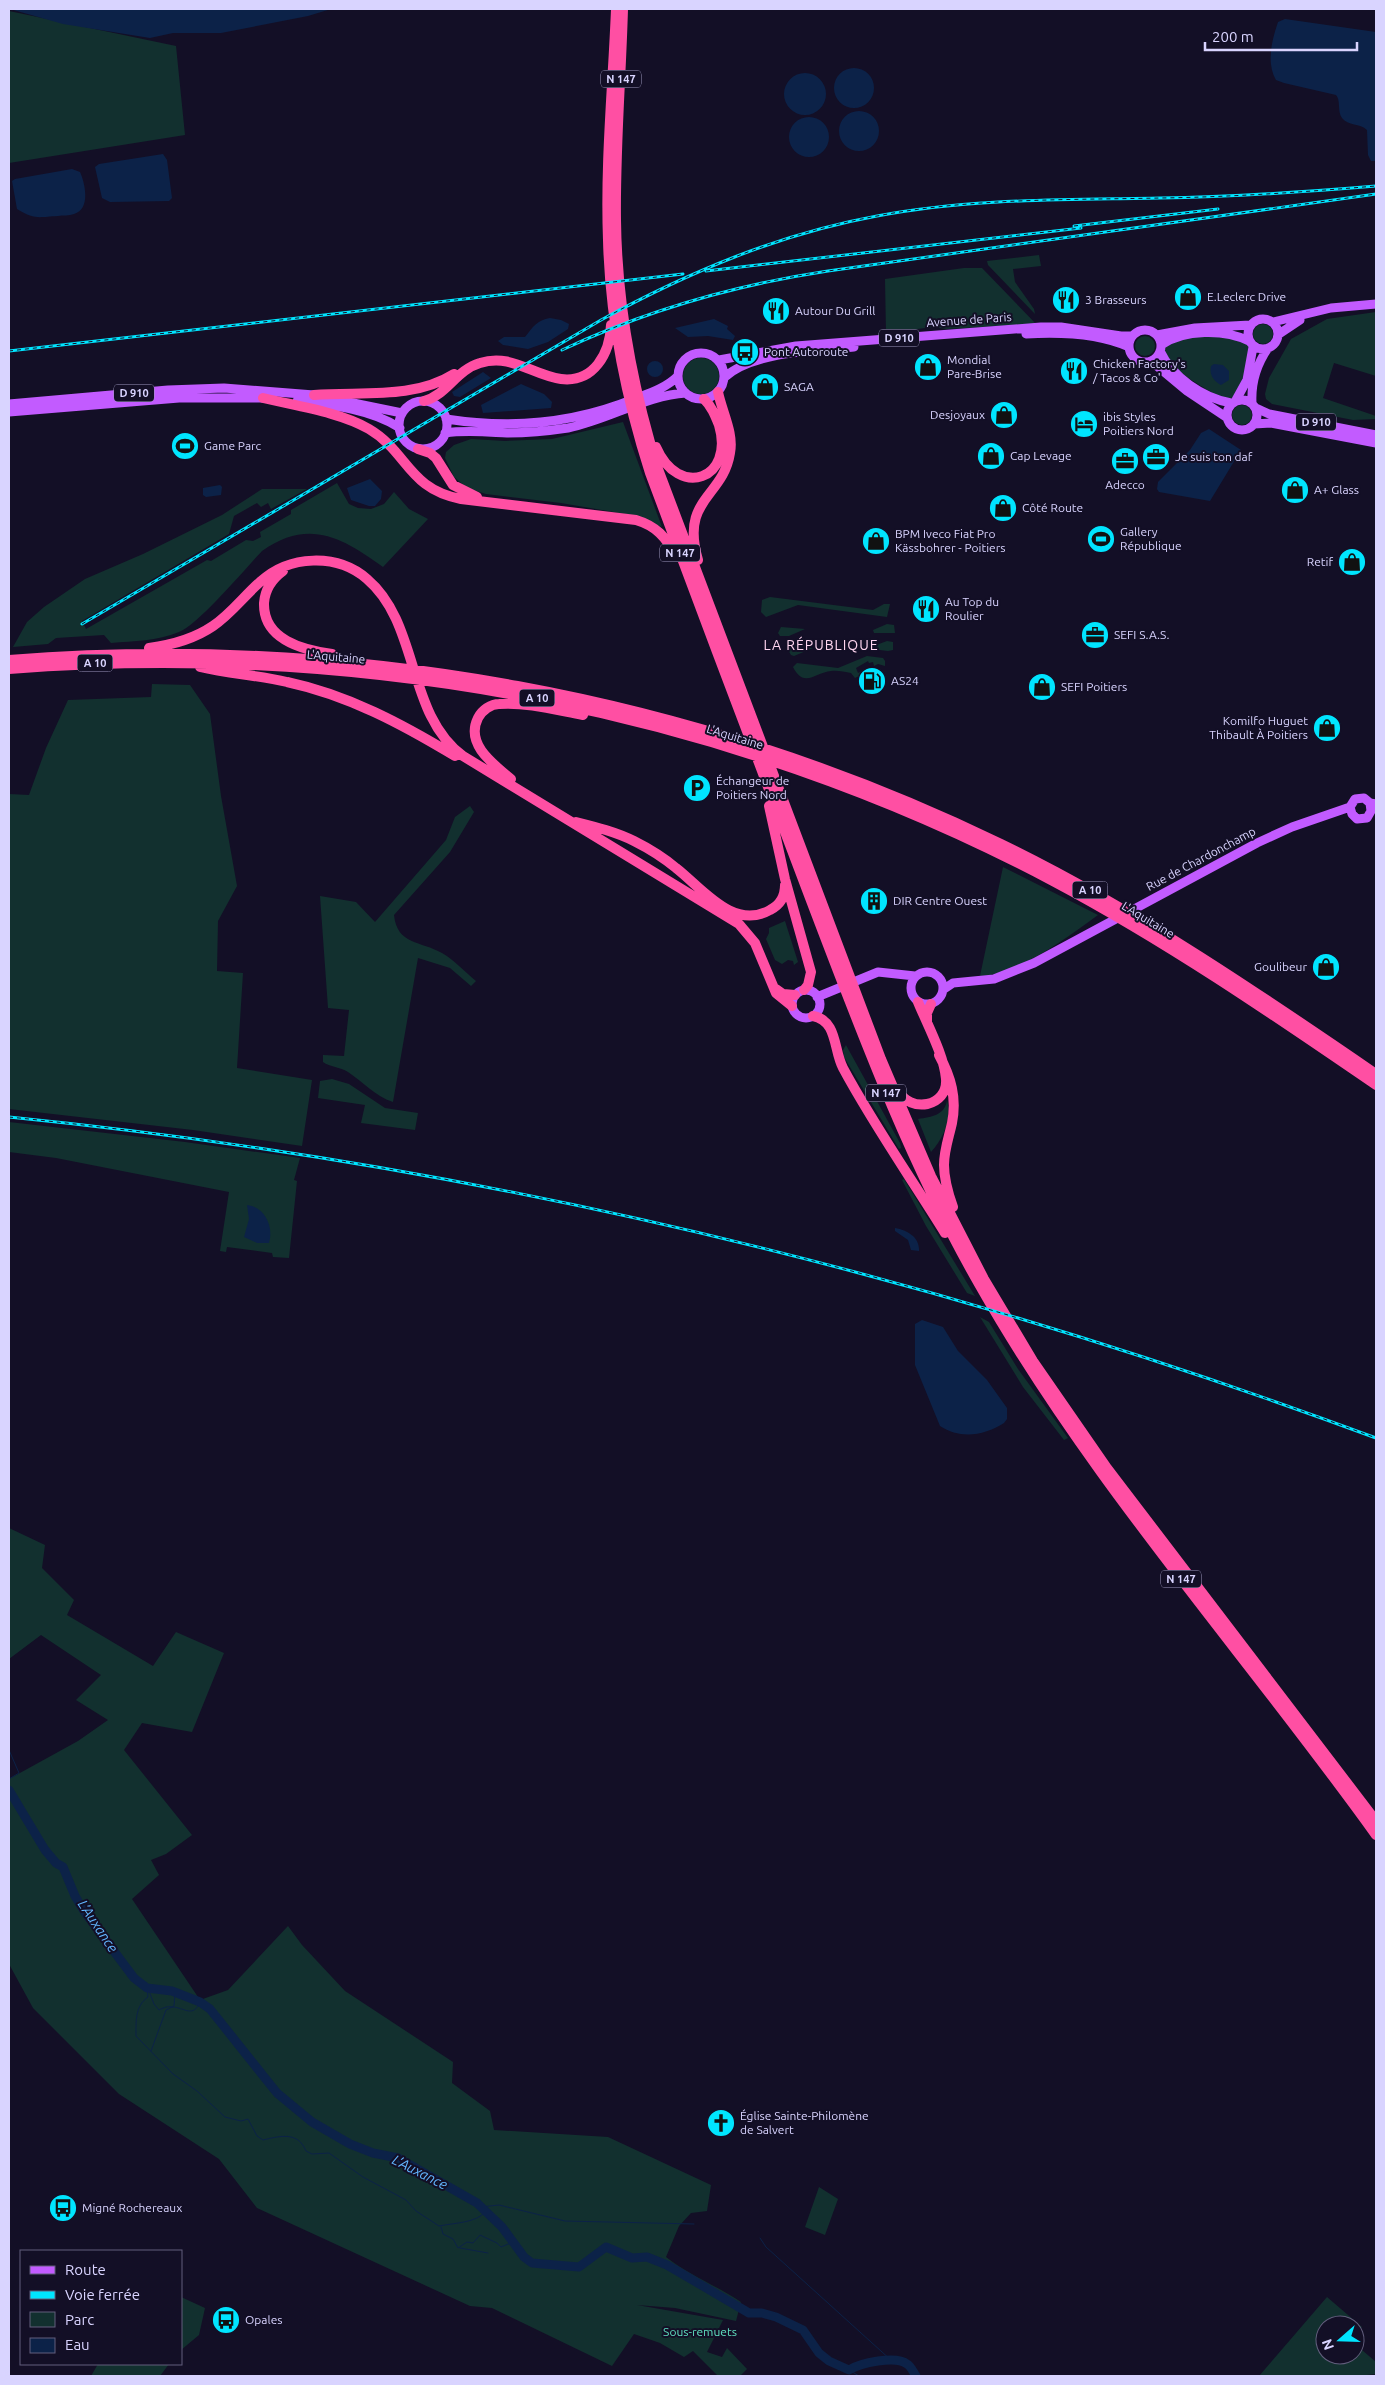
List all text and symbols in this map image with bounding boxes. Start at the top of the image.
scale bar [1205,20,1358,52]
text: 200 m [1212,28,1254,45]
road number: N 147 [601,70,641,88]
shop icon: E.Leclerc Drive [1173,282,1203,312]
restaurant icon: 3 Brasseurs [1051,285,1081,315]
place label: E.Leclerc Drive [1207,290,1286,303]
place label: 3 Brasseurs [1085,293,1147,306]
restaurant icon: Autour Du Grill [761,296,791,326]
place label: Autour Du Grill [795,304,875,317]
street label: Avenue de Paris [926,310,1012,329]
road number: D 910 [879,329,919,346]
bus stop icon: Pont Autoroute [730,337,760,367]
place label: Pont Autoroute [764,345,848,358]
shop icon: Mondial Pare-Brise [913,352,943,382]
place label: Mondial Pare-Brise [947,353,1002,380]
restaurant icon: Chicken Factory's / Tacos & Co' [1059,356,1089,386]
place label: Chicken Factory's / Tacos & Co' [1092,357,1186,384]
shop icon: SAGA [750,372,780,402]
place label: SAGA [784,380,814,393]
road number: D 910 [114,384,154,402]
shop icon: Desjoyaux [989,400,1019,430]
place label: Desjoyaux [930,408,985,421]
hotel icon: ibis Styles Poitiers Nord [1069,409,1099,439]
place label: ibis Styles Poitiers Nord [1103,410,1174,437]
road number: D 910 [1296,414,1336,431]
sports icon: Game Parc [170,431,200,461]
place label: Game Parc [204,439,262,452]
shop icon: Cap Levage [976,441,1006,471]
office icon: Je suis ton daf [1141,442,1171,472]
office icon: Adecco [1110,446,1140,476]
place label: Cap Levage [1010,449,1072,462]
place label: Je suis ton daf [1175,450,1253,463]
shop icon: A+ Glass [1280,475,1310,505]
place label: Adecco [1105,478,1145,491]
place label: A+ Glass [1314,483,1359,496]
shop icon: Côté Route [988,493,1018,523]
place label: Côté Route [1022,501,1083,514]
sports icon: Gallery République [1086,524,1116,554]
place label: Gallery République [1120,525,1182,552]
shop icon: BPM Iveco Fiat Pro Kässbohrer - Poitiers [861,526,891,556]
place label: BPM Iveco Fiat Pro Kässbohrer - Poitiers [895,527,1005,554]
road number: N 147 [660,544,700,562]
shop icon: Retif [1337,547,1367,577]
place label: Retif [1307,555,1333,568]
restaurant icon: Au Top du Roulier [911,594,941,624]
place label: Au Top du Roulier [945,595,999,622]
office icon: SEFI S.A.S. [1080,620,1110,650]
place label: SEFI S.A.S. [1114,628,1170,641]
district label: LA RÉPUBLIQUE [763,636,879,653]
street label: L'Aquitaine [306,647,366,666]
road number: A 10 [78,654,112,671]
fuel station icon: AS24 [857,666,887,696]
shop icon: SEFI Poitiers [1027,672,1057,702]
place label: AS24 [891,674,919,687]
place label: SEFI Poitiers [1061,680,1127,693]
road number: A 10 [520,690,554,706]
shop icon: Komilfo Huguet Thibault À Poitiers [1312,713,1342,743]
place label: Komilfo Huguet Thibault À Poitiers [1209,714,1308,741]
street label: L'Aquitaine [705,722,765,751]
parking icon: Échangeur de Poitiers Nord [682,773,712,803]
place label: Échangeur de Poitiers Nord [716,774,790,801]
street label: Rue de Chardonchamp [1144,824,1258,893]
road number: A 10 [1072,882,1108,898]
building icon: DIR Centre Ouest [859,886,889,916]
place label: DIR Centre Ouest [893,894,987,907]
street label: L'Aquitaine [1120,899,1177,940]
shop icon: Goulibeur [1311,952,1341,982]
place label: Goulibeur [1254,960,1307,973]
road number: N 147 [866,1084,906,1102]
road number: N 147 [1161,1570,1201,1588]
water label: L’Auxance [75,1897,121,1955]
church icon: Église Sainte-Philomène de Salvert [706,2108,736,2138]
place label: Église Sainte-Philomène de Salvert [740,2109,869,2136]
water label: L’Auxance [390,2151,450,2193]
bus stop icon: Migné Rochereaux [48,2193,78,2223]
place label: Migné Rochereaux [82,2201,182,2214]
legend [20,2250,182,2365]
text: Route [65,2261,106,2278]
text: Voie ferrée [65,2286,140,2303]
bus stop icon: Opales [211,2305,241,2335]
text: Parc [65,2311,94,2328]
place label: Opales [245,2313,282,2326]
north arrow [1315,2315,1365,2365]
park label: Sous-remuets [663,2325,737,2338]
text: Eau [65,2336,90,2353]
text: N [1318,2337,1337,2352]

